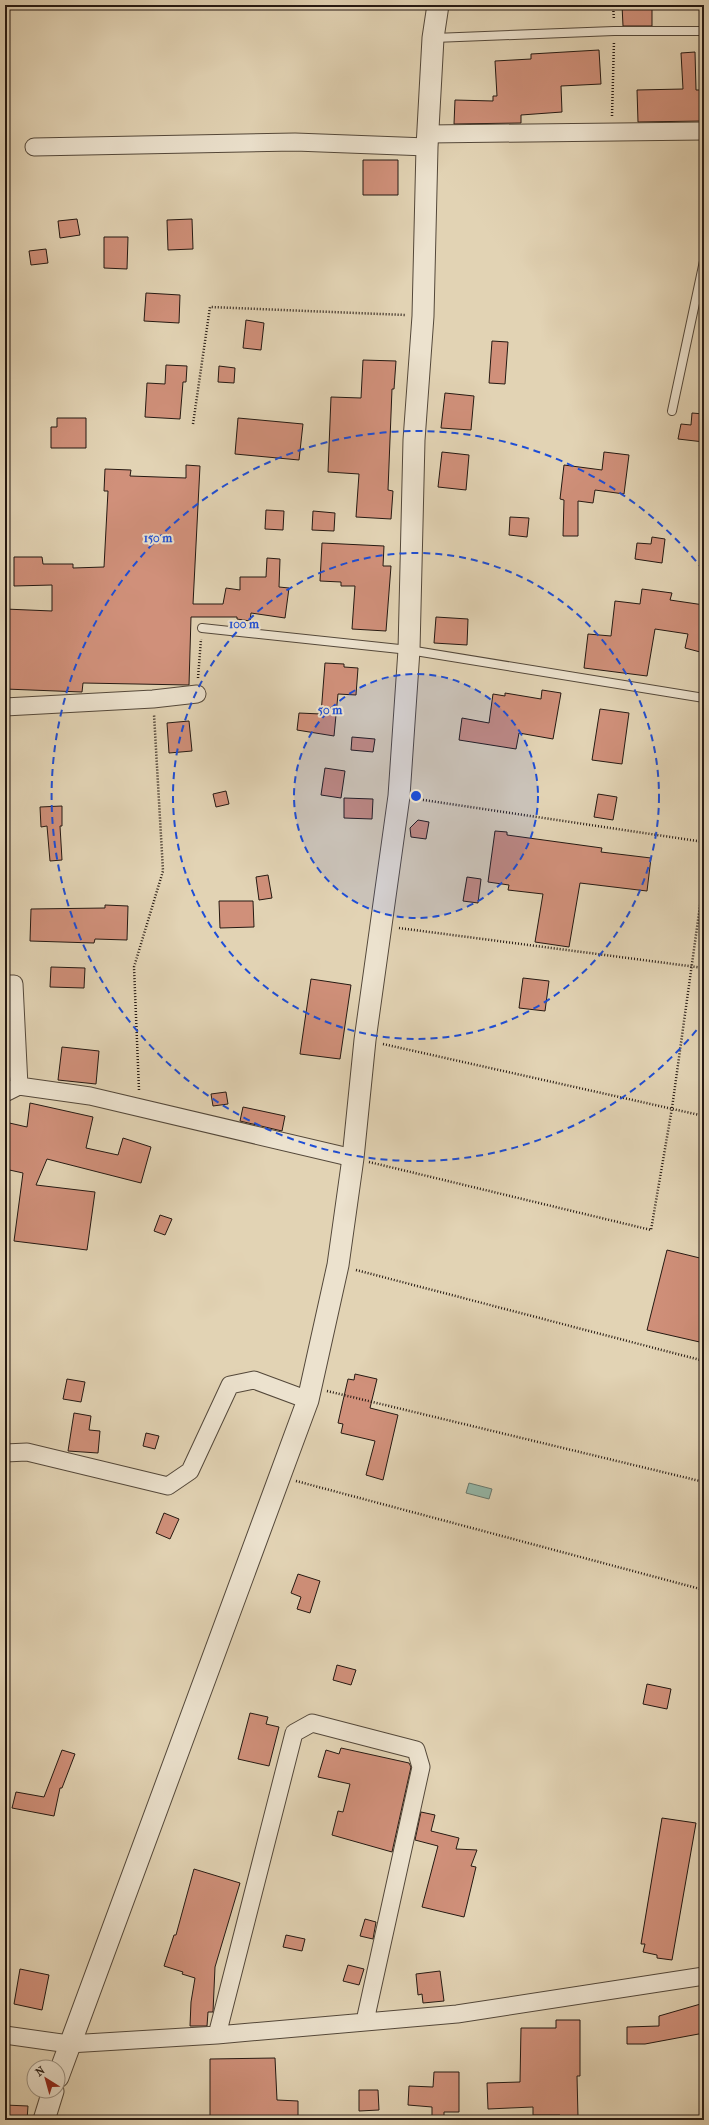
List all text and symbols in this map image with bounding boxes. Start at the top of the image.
text: 150 m [144,531,173,545]
text: 100 m [229,617,260,631]
text: 50 m [318,703,343,717]
centre of rings [409,789,423,803]
north arrow [26,2059,66,2099]
text: N [33,2063,48,2079]

